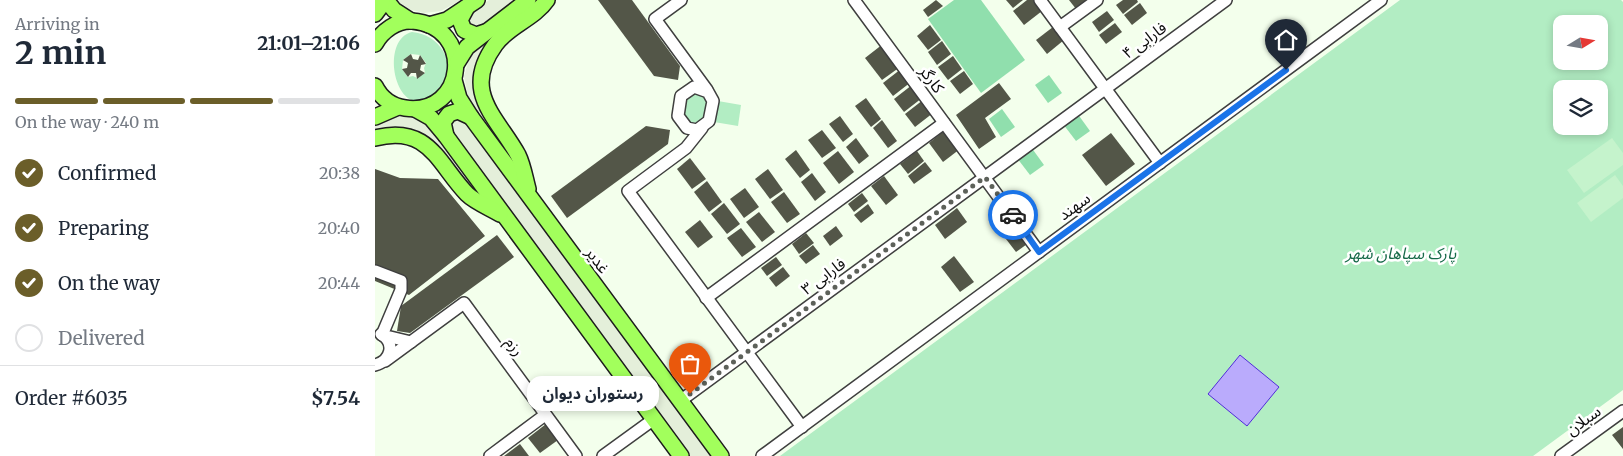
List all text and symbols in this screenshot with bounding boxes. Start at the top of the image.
text: Arriving in [15,14,100,34]
north arrow [1553,15,1607,70]
map controls [1553,15,1608,135]
street label: فارابی ۴ [1118,17,1170,63]
pin [1265,19,1307,70]
icon: home [1272,26,1300,54]
text: 21:01–21:06 [257,31,360,55]
text: 2 min [15,33,106,73]
street label: کارگر [915,60,949,97]
button: layers [1553,80,1608,135]
text: On the way · 240 m [15,112,159,132]
icon: check [15,159,43,187]
text: Confirmed [58,161,156,185]
text: 20:38 [319,163,360,183]
street label: سهند [1054,188,1094,224]
courier [988,190,1038,240]
icon: car [999,201,1027,229]
icon: check [15,214,43,242]
text: Preparing [58,216,149,240]
text: 20:40 [318,218,360,238]
street label: غدیر [581,242,614,277]
park label: پارک سپاهان شهر [1344,243,1457,264]
street label: فارابی ۳ [797,253,849,299]
icon: check [15,269,43,297]
text: On the way [58,271,160,295]
text: 20:44 [318,273,360,293]
text: Delivered [58,326,145,350]
street label: رزم [499,332,529,361]
pin [669,343,711,394]
icon: bag [676,350,704,378]
callout: رستوران دیوان [527,376,660,412]
text: رستوران دیوان [543,383,643,403]
text: Order #6035 [15,386,128,410]
text: $7.54 [311,386,360,410]
street label: سبلان [1562,401,1604,439]

